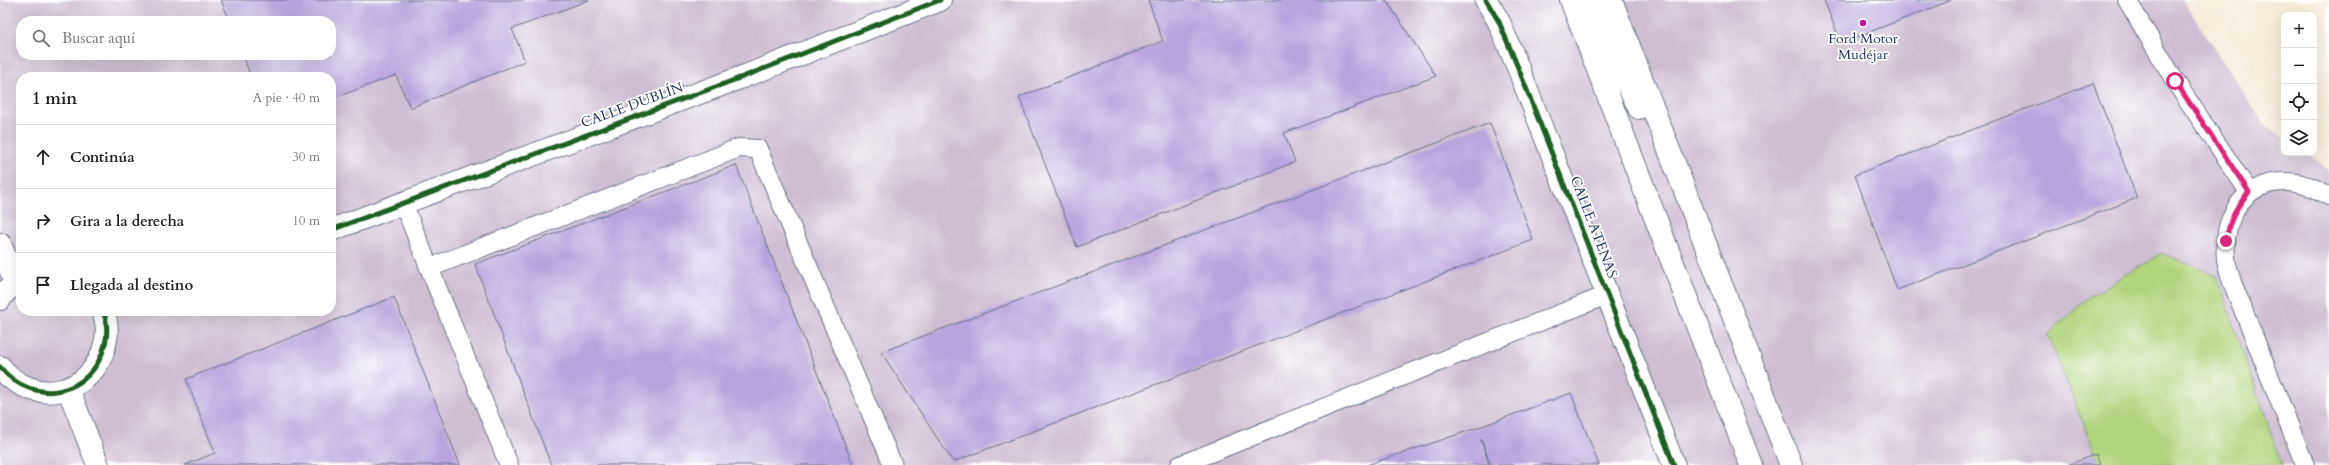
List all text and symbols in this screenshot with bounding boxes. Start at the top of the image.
map controls [2281,12,2317,156]
button: + [2281,12,2317,48]
search box [16,16,336,60]
marker: Ford Motor Mudéjar [1858,18,1868,28]
icon: search [30,27,52,49]
text: Buscar aquí [62,28,135,48]
place label: Ford Motor Mudéjar [1828,29,1899,64]
button: − [2281,48,2317,84]
route start [2166,72,2184,90]
street label: CALLE DUBLÍN [578,78,686,132]
button: locate [2281,84,2317,120]
text: 1 min [32,87,77,110]
text: A pie · 40 m [253,89,320,107]
button: layers [2281,120,2317,156]
icon: ahead [32,146,54,168]
text: Continúa [70,147,135,167]
text: 30 m [292,148,320,166]
street label: CALLE ATENAS [1566,173,1622,281]
icon: right [32,210,54,232]
text: Gira a la derecha [70,211,184,231]
text: 10 m [292,212,320,230]
route end [2217,232,2235,250]
icon: arrive [32,274,54,296]
text: Llegada al destino [70,275,193,295]

